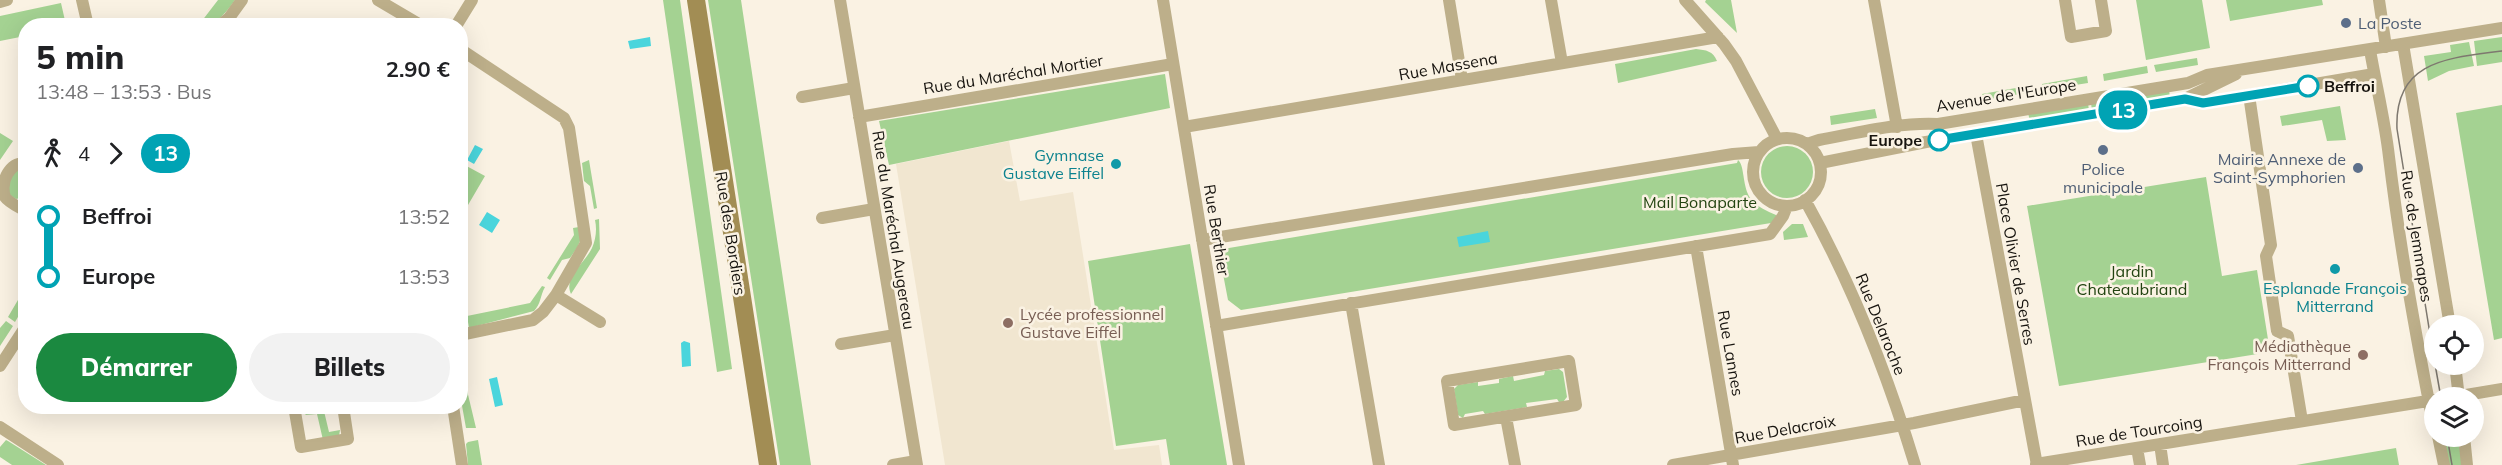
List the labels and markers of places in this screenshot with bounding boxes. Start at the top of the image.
place label: La Poste [2358,13,2422,33]
marker: La Poste [2339,16,2353,30]
marker: Beffroi [2297,75,2319,97]
place label: Beffroi [2324,76,2375,96]
marker: Europe [1928,129,1950,151]
place label: Europe [1869,130,1922,150]
marker: Police municipale [2096,143,2110,157]
place label: Gymnase Gustave Eiffel [1003,145,1104,183]
place label: Mairie Annexe de Saint-Symphorien [2213,149,2346,187]
marker: Gymnase Gustave Eiffel [1109,157,1123,171]
place label: Police municipale [2063,159,2143,197]
marker: Mairie Annexe de Saint-Symphorien [2351,161,2365,175]
marker: Esplanade François Mitterrand [2328,262,2342,276]
place label: Esplanade François Mitterrand [2263,278,2407,316]
place label: Lycée professionnel Gustave Eiffel [1020,304,1164,342]
marker: Lycée professionnel Gustave Eiffel [1001,316,1015,330]
place label: Médiathèque François Mitterrand [2207,336,2351,374]
marker: Médiathèque François Mitterrand [2356,348,2370,362]

